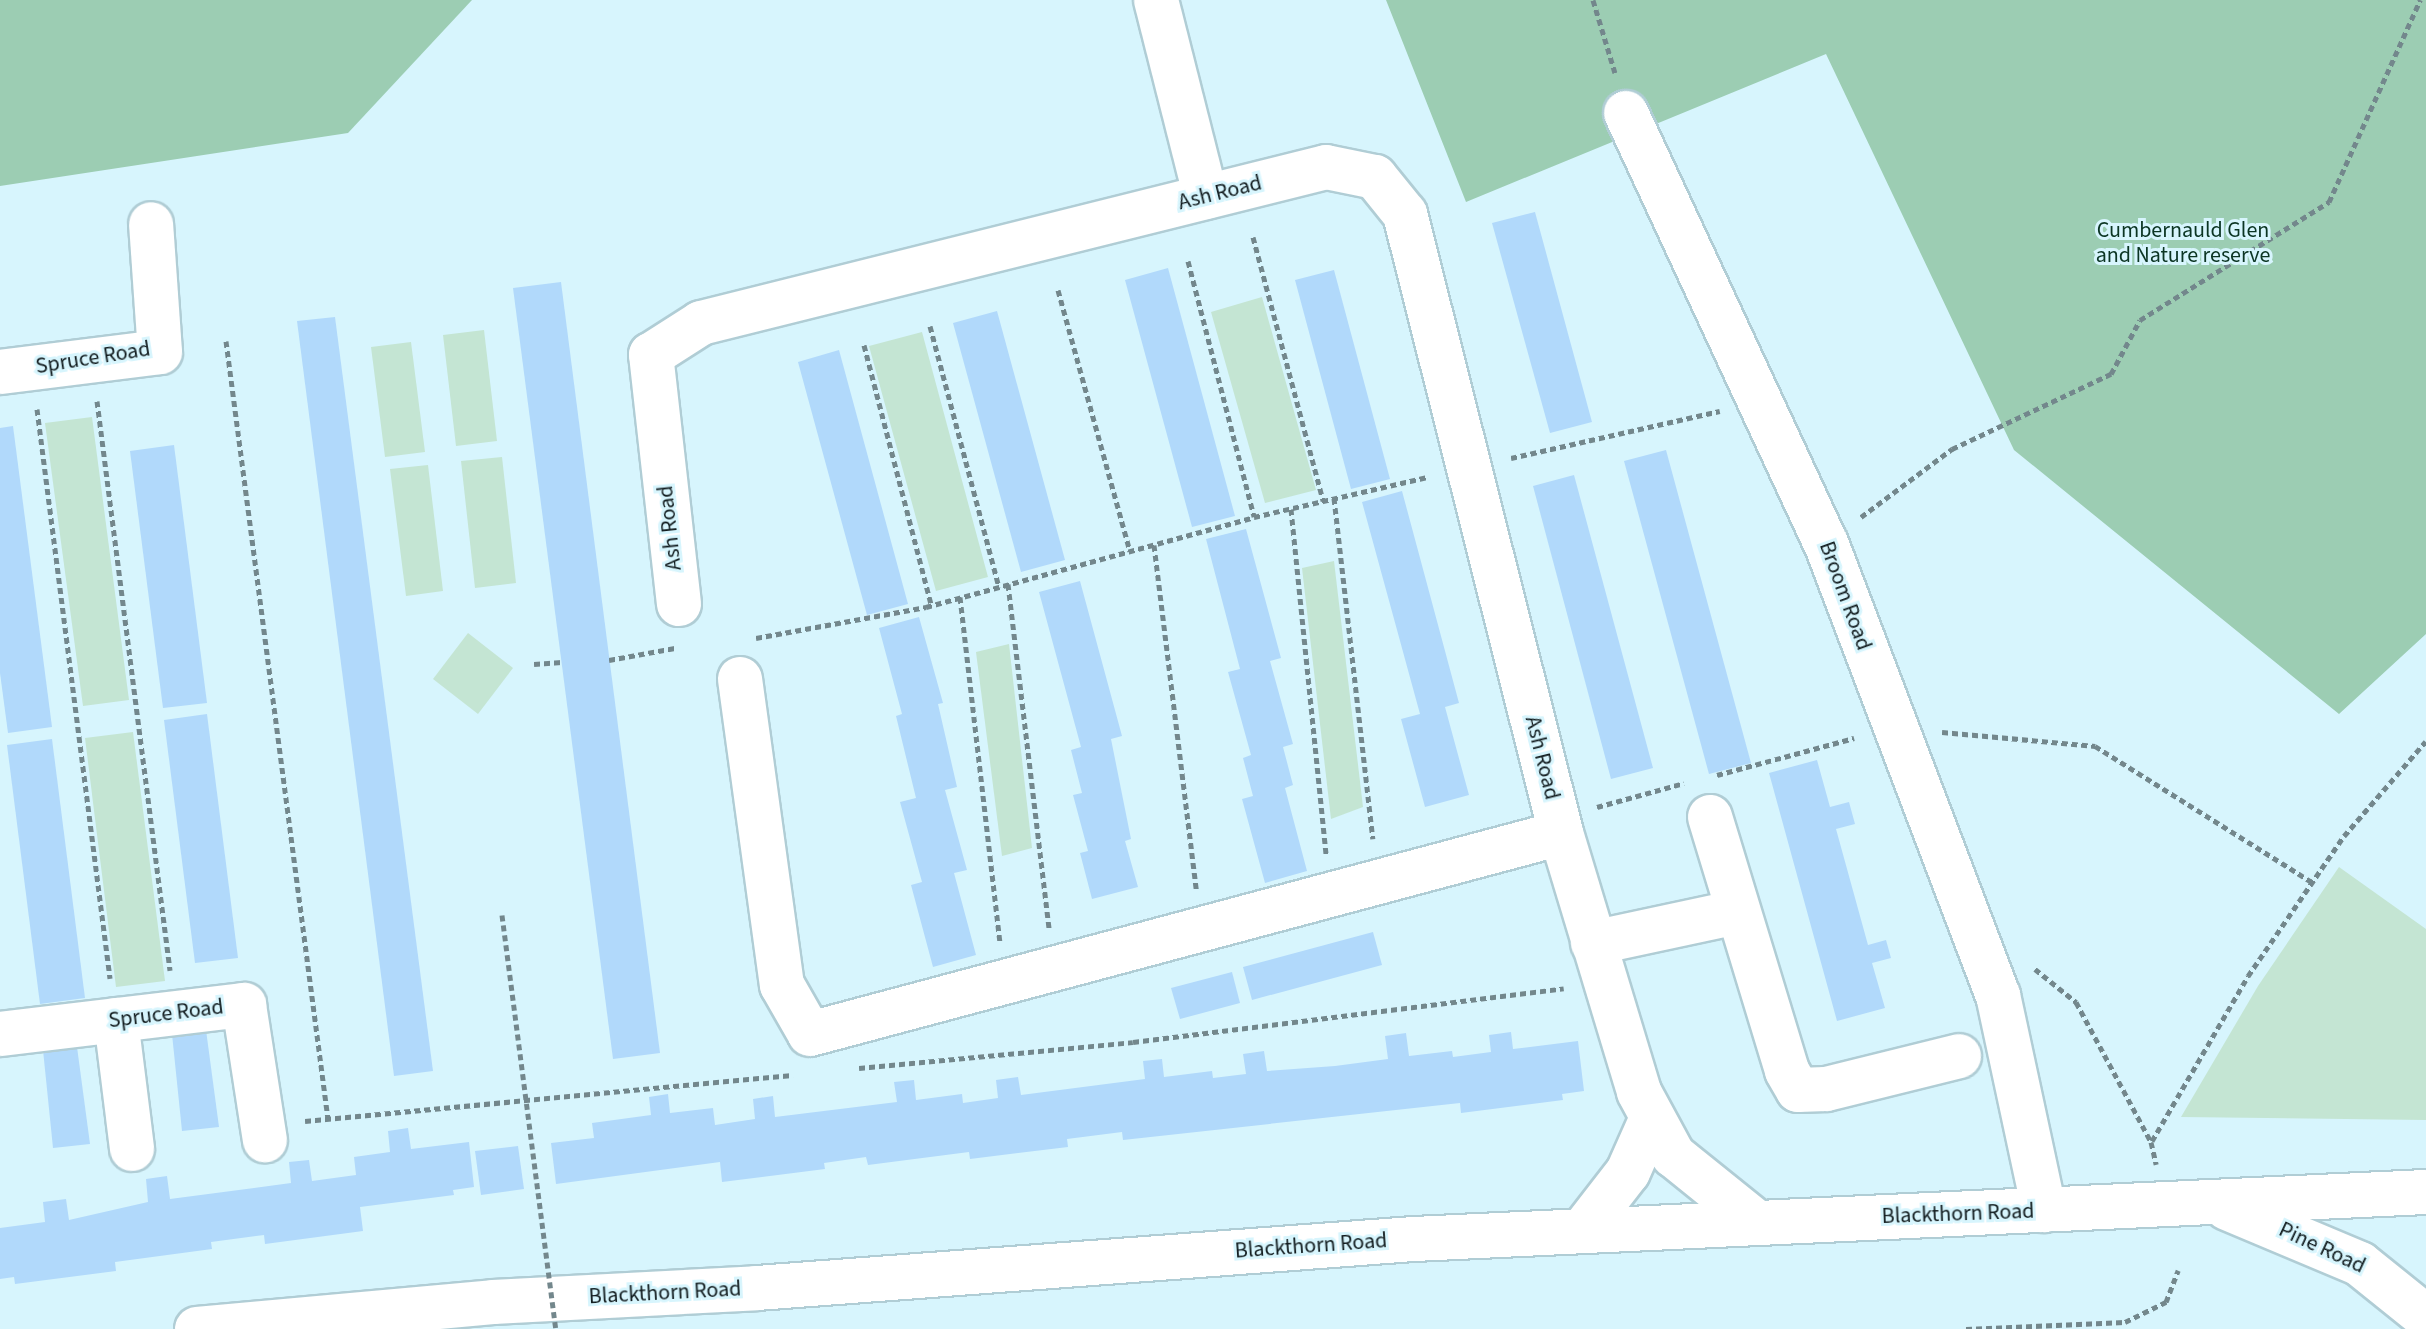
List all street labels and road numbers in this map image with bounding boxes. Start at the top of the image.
street label: Ash Road [1175,170,1265,216]
street label: Spruce Road [34,336,152,380]
street label: Ash Road [652,484,688,572]
street label: Broom Road [1813,538,1877,654]
street label: Ash Road [1519,713,1565,803]
street label: Spruce Road [107,994,225,1034]
street label: Blackthorn Road [1881,1198,2035,1230]
street label: Pine Road [2275,1217,2369,1279]
street label: Blackthorn Road [1234,1228,1388,1264]
street label: Blackthorn Road [588,1276,742,1310]

